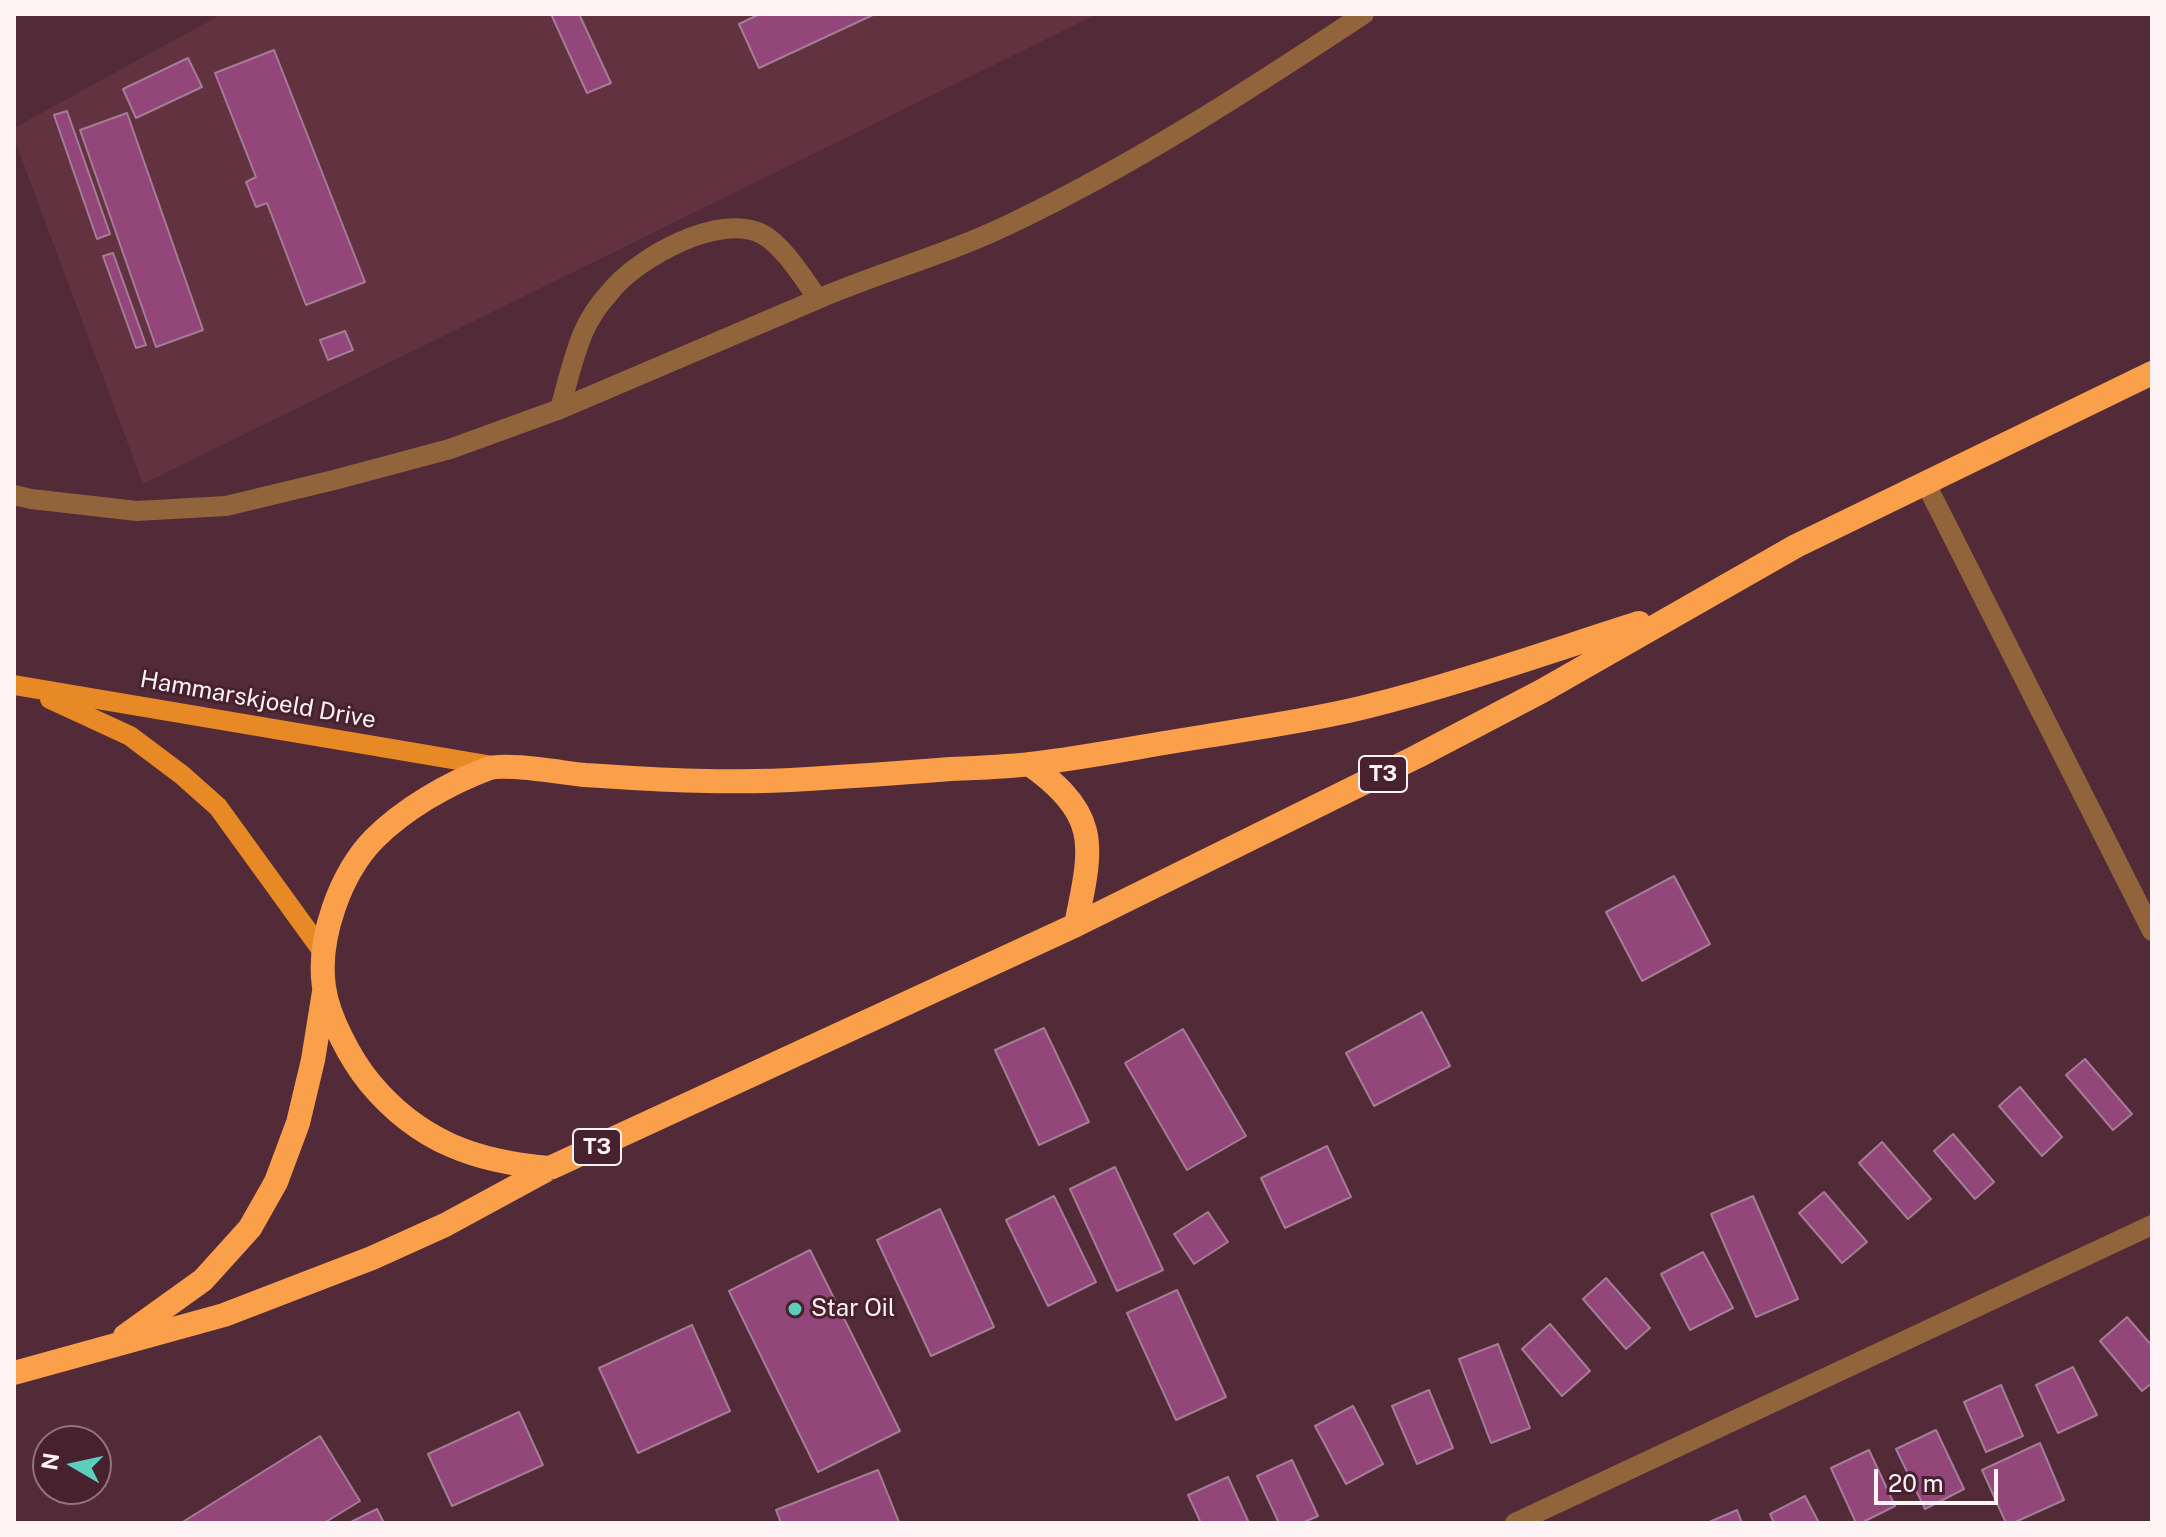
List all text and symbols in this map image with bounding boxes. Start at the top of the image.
street label: Hammarskjoeld Drive [138,665,378,735]
road number: T3 [1359,756,1407,792]
road number: T3 [573,1129,621,1165]
place label: Star Oil [811,1295,895,1323]
marker: Star Oil [786,1300,804,1318]
north arrow [32,1425,112,1505]
text: N [36,1451,64,1472]
scale bar [1878,1453,2002,1503]
text: 20 m [1888,1469,1944,1497]

